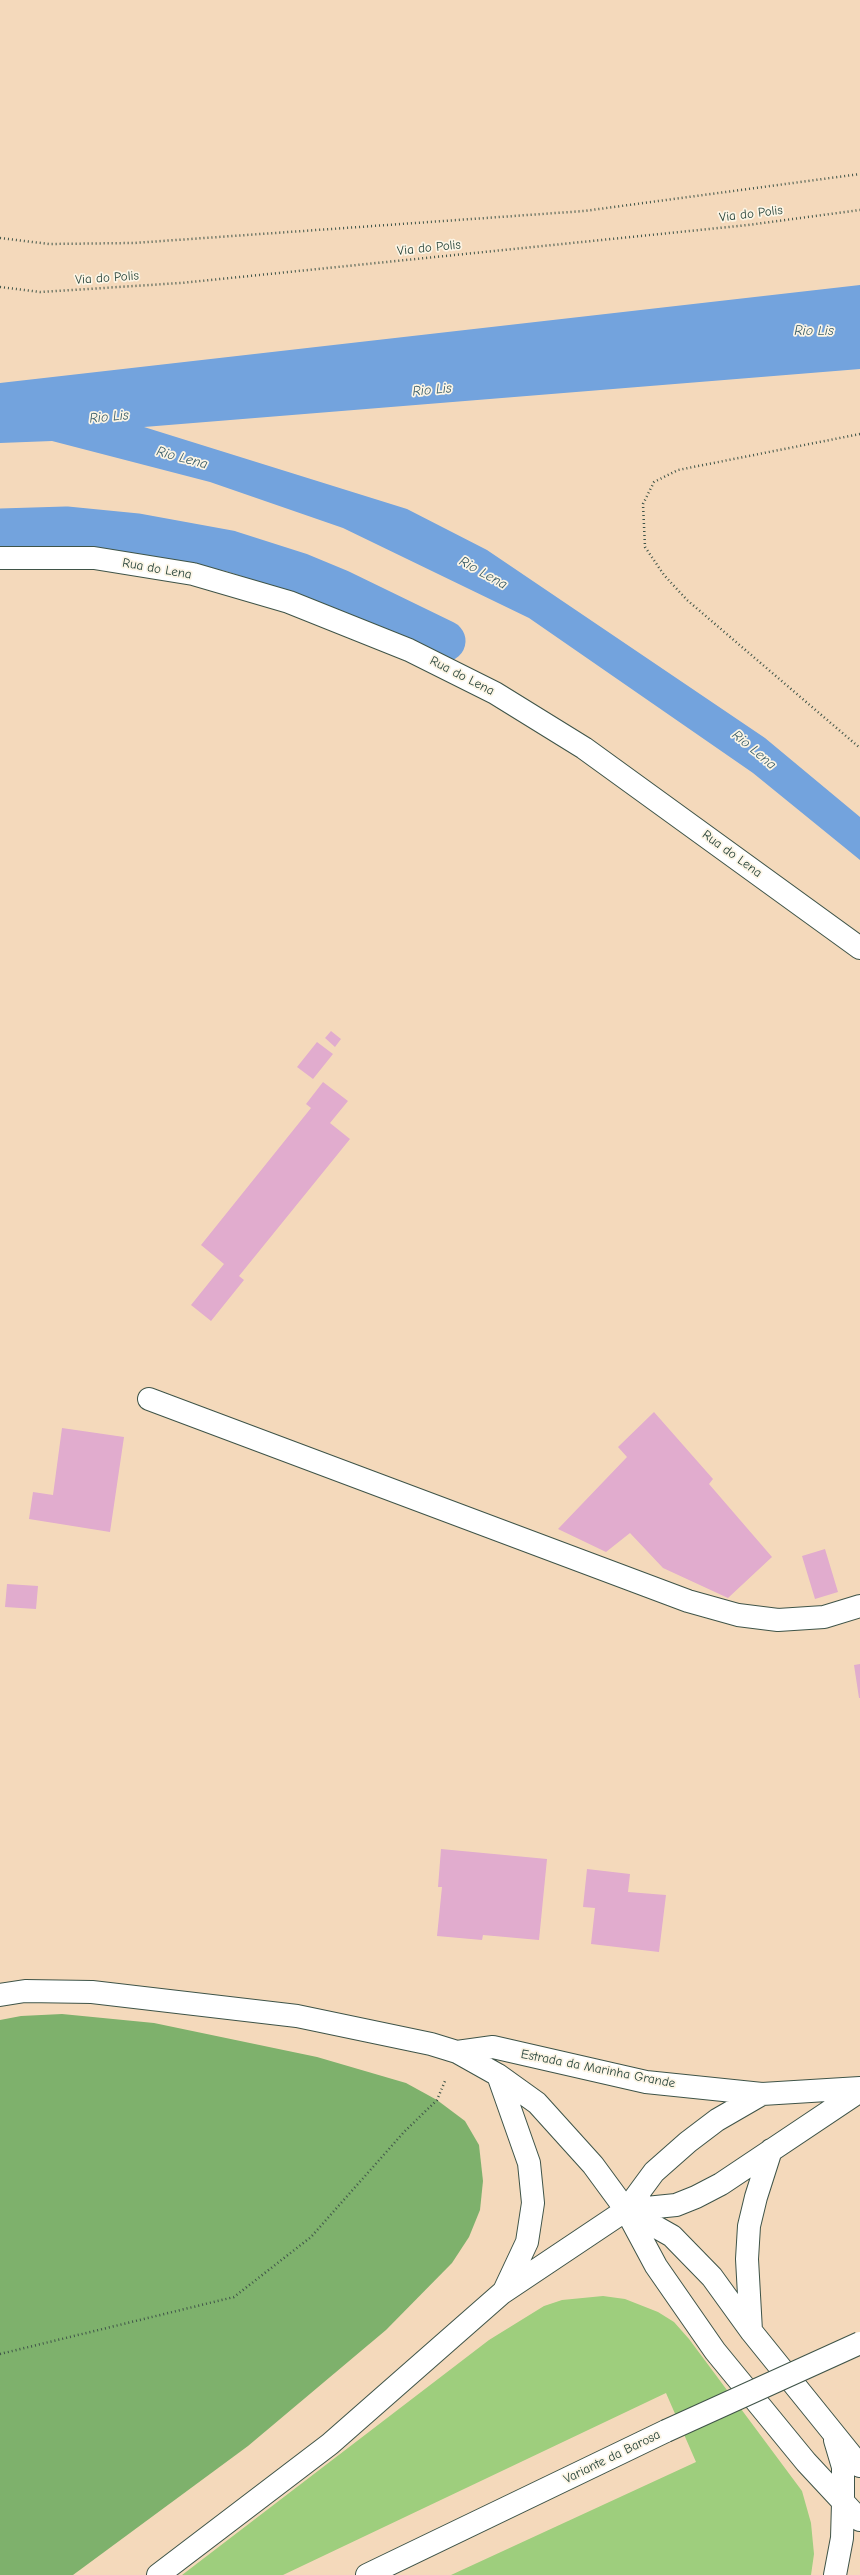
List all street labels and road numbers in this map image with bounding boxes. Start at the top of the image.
street label: Via do Polis [718,202,784,226]
street label: Via do Polis [396,237,462,259]
street label: Via do Polis [75,268,139,288]
street label: Rua do Lena [121,555,193,583]
street label: Rua do Lena [427,653,497,699]
street label: Rua do Lena [699,827,765,881]
street label: Estrada da Marinha Grande [519,2046,677,2092]
street label: Variante da Barosa [561,2427,663,2487]

